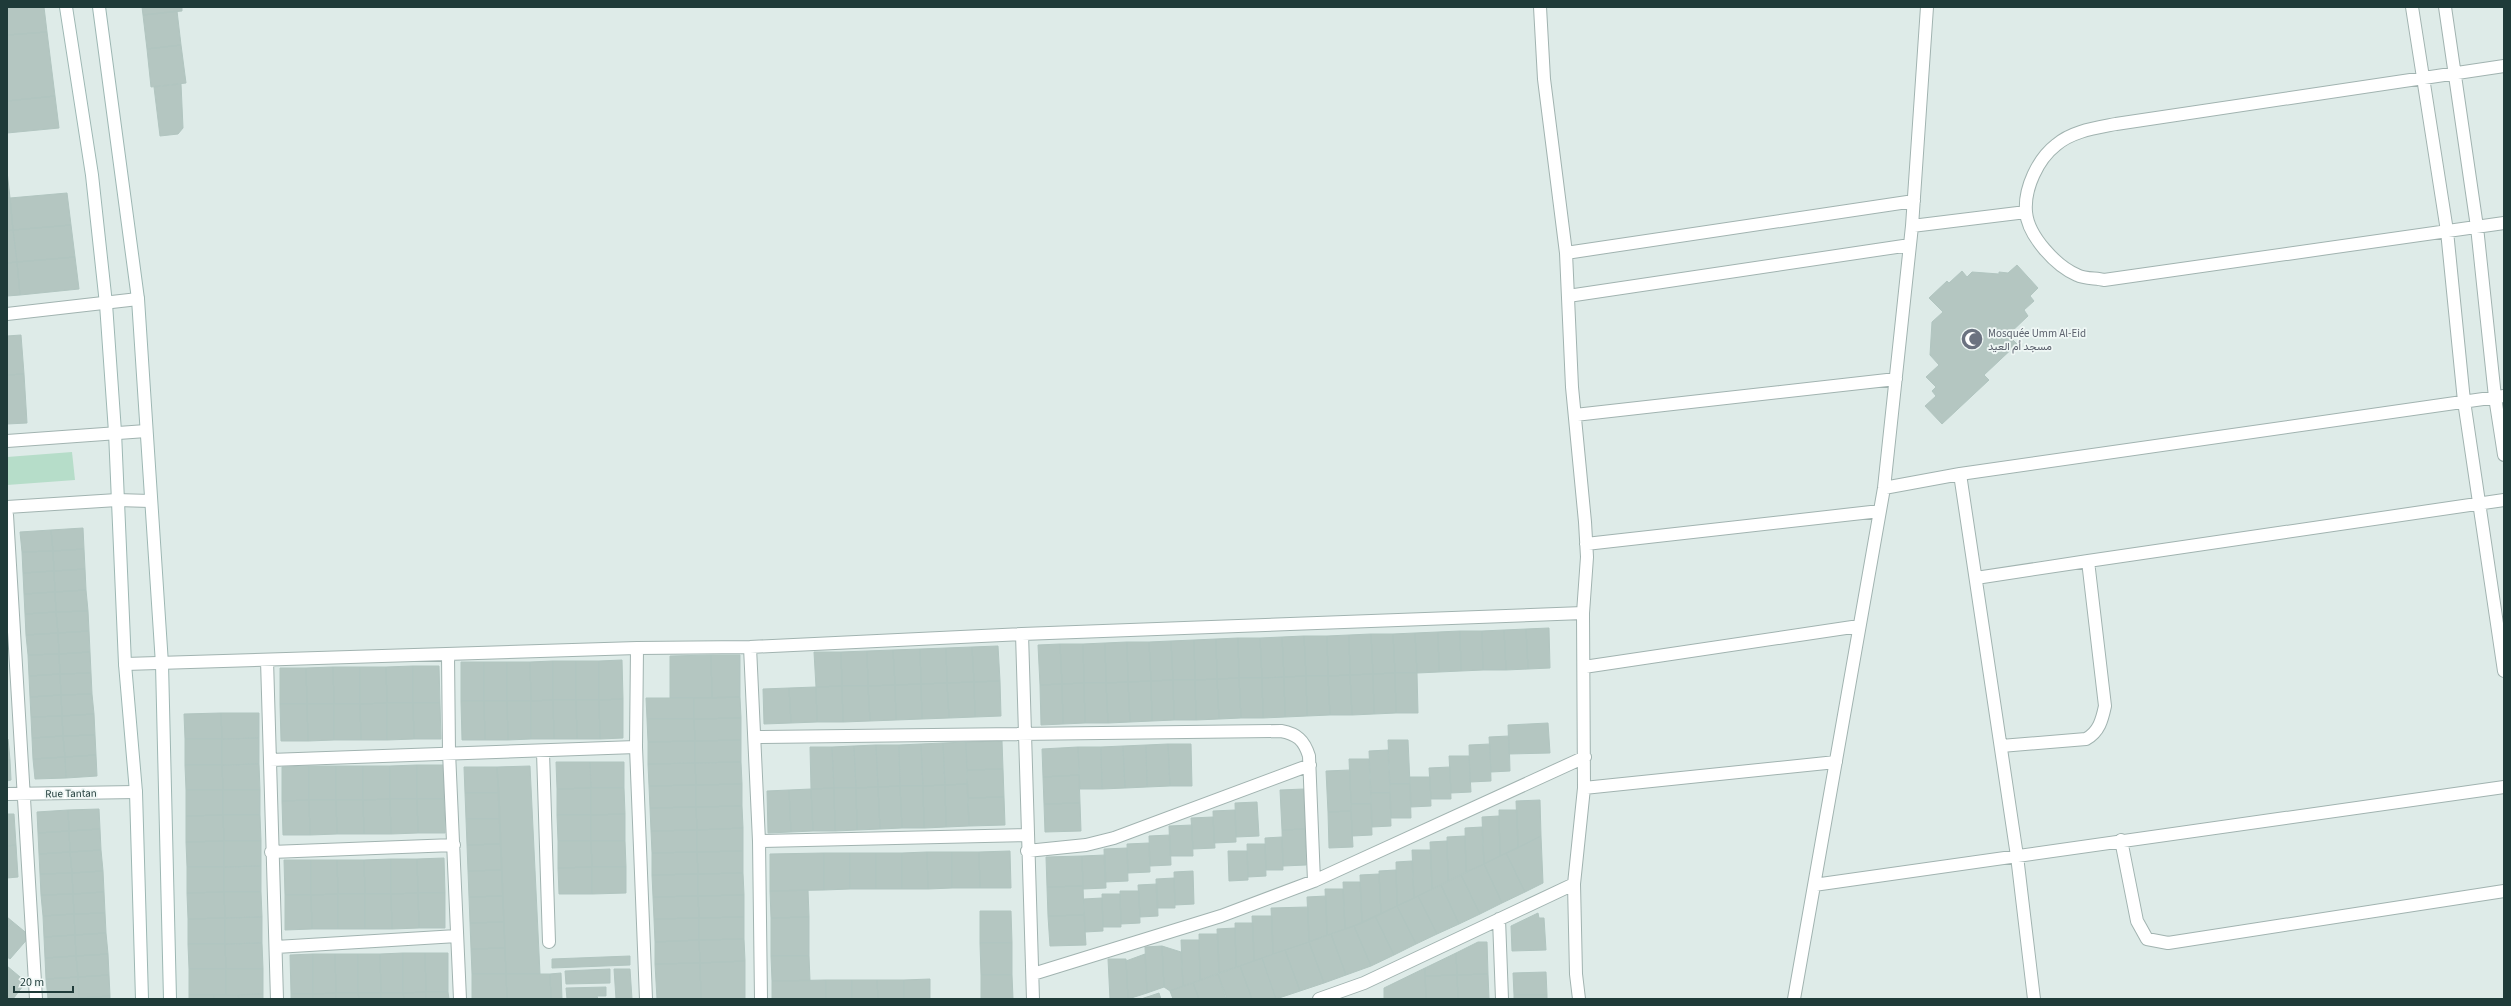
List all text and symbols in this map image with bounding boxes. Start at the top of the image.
mosque icon: Mosquée Umm Al-Eid مسجد أم العيد [1959,326,1985,352]
place label: Mosquée Umm Al-Eid مسجد أم العيد [1988,326,2086,354]
street label: Rue Tantan [45,786,97,801]
scale bar [14,968,73,994]
text: 20 m [20,974,44,991]

